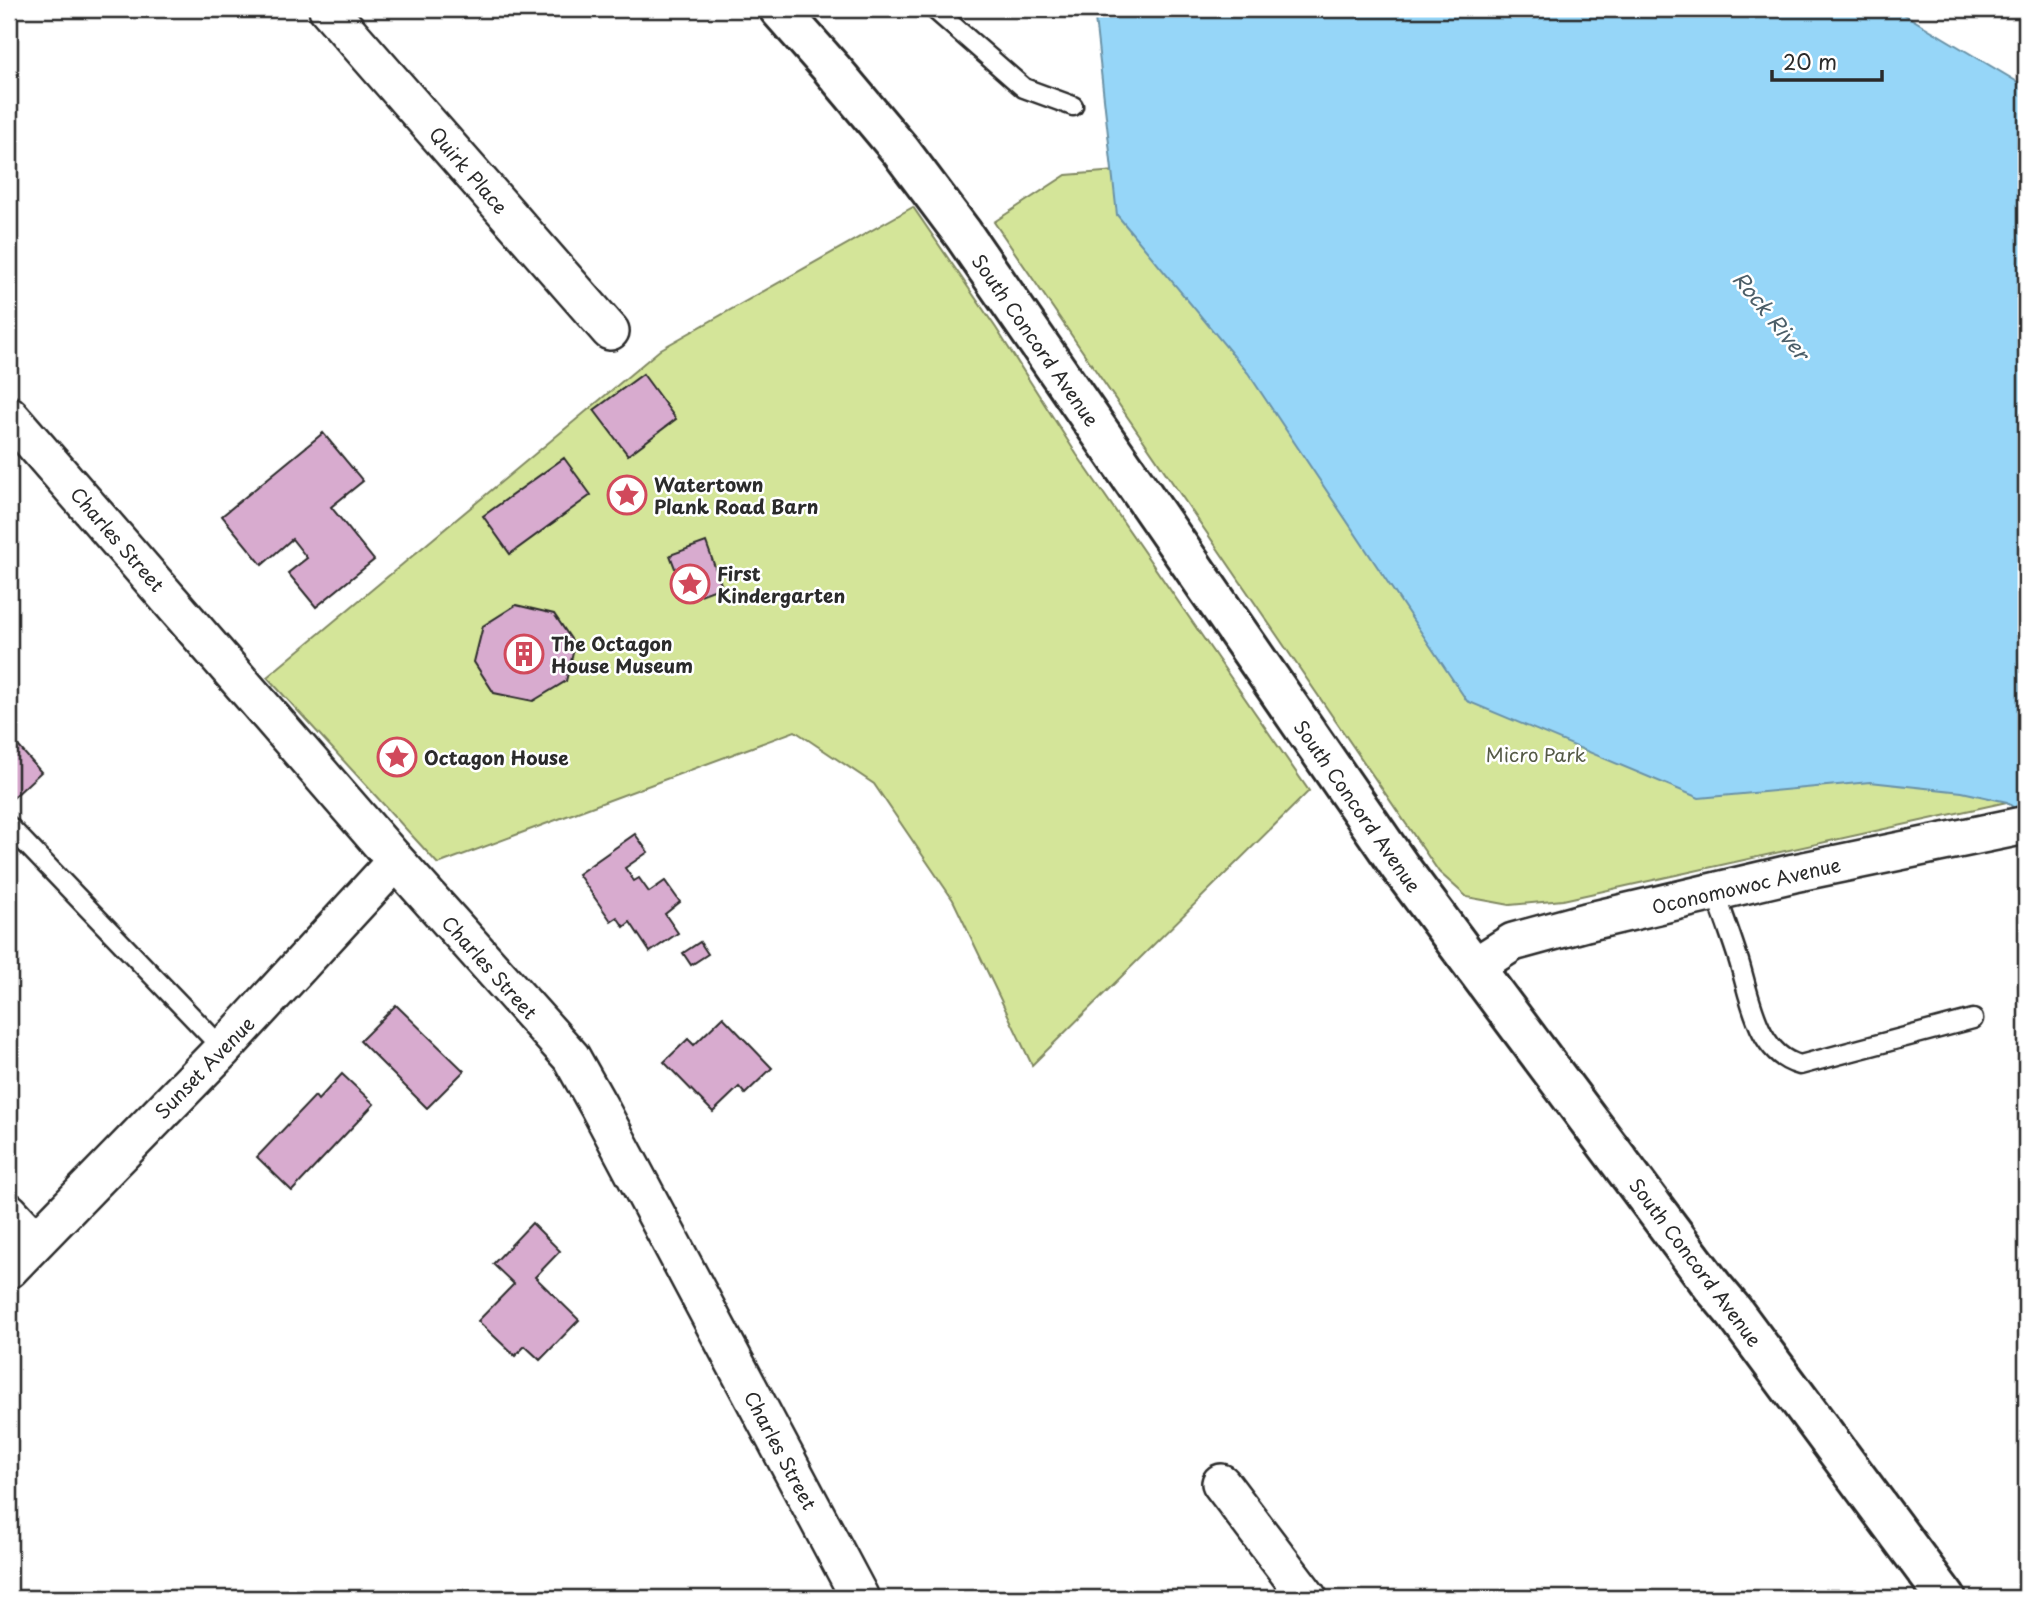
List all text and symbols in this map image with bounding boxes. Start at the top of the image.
scale bar [1772,38,1883,82]
text: 20 m [1783,45,1837,77]
street label: Quirk Place [423,120,515,220]
street label: South Concord Avenue [966,248,1106,432]
water label: Rock River [1726,264,1819,368]
place label: Watertown Plank Road Barn [654,470,818,520]
place icon: Watertown Plank Road Barn [606,474,648,516]
street label: Charles Street [64,480,172,598]
place label: First Kindergarten [717,559,845,609]
place icon: First Kindergarten [669,563,711,605]
place label: The Octagon House Museum [551,629,693,679]
building icon: The Octagon House Museum [503,633,545,675]
street label: South Concord Avenue [1288,714,1428,898]
place icon: Octagon House [376,736,418,778]
park label: Micro Park [1486,740,1587,768]
place label: Octagon House [424,743,569,771]
street label: Oconomowoc Avenue [1649,850,1843,920]
street label: Charles Street [436,909,544,1025]
street label: Sunset Avenue [148,1009,260,1125]
street label: South Concord Avenue [1623,1172,1769,1352]
street label: Charles Street [738,1386,824,1515]

